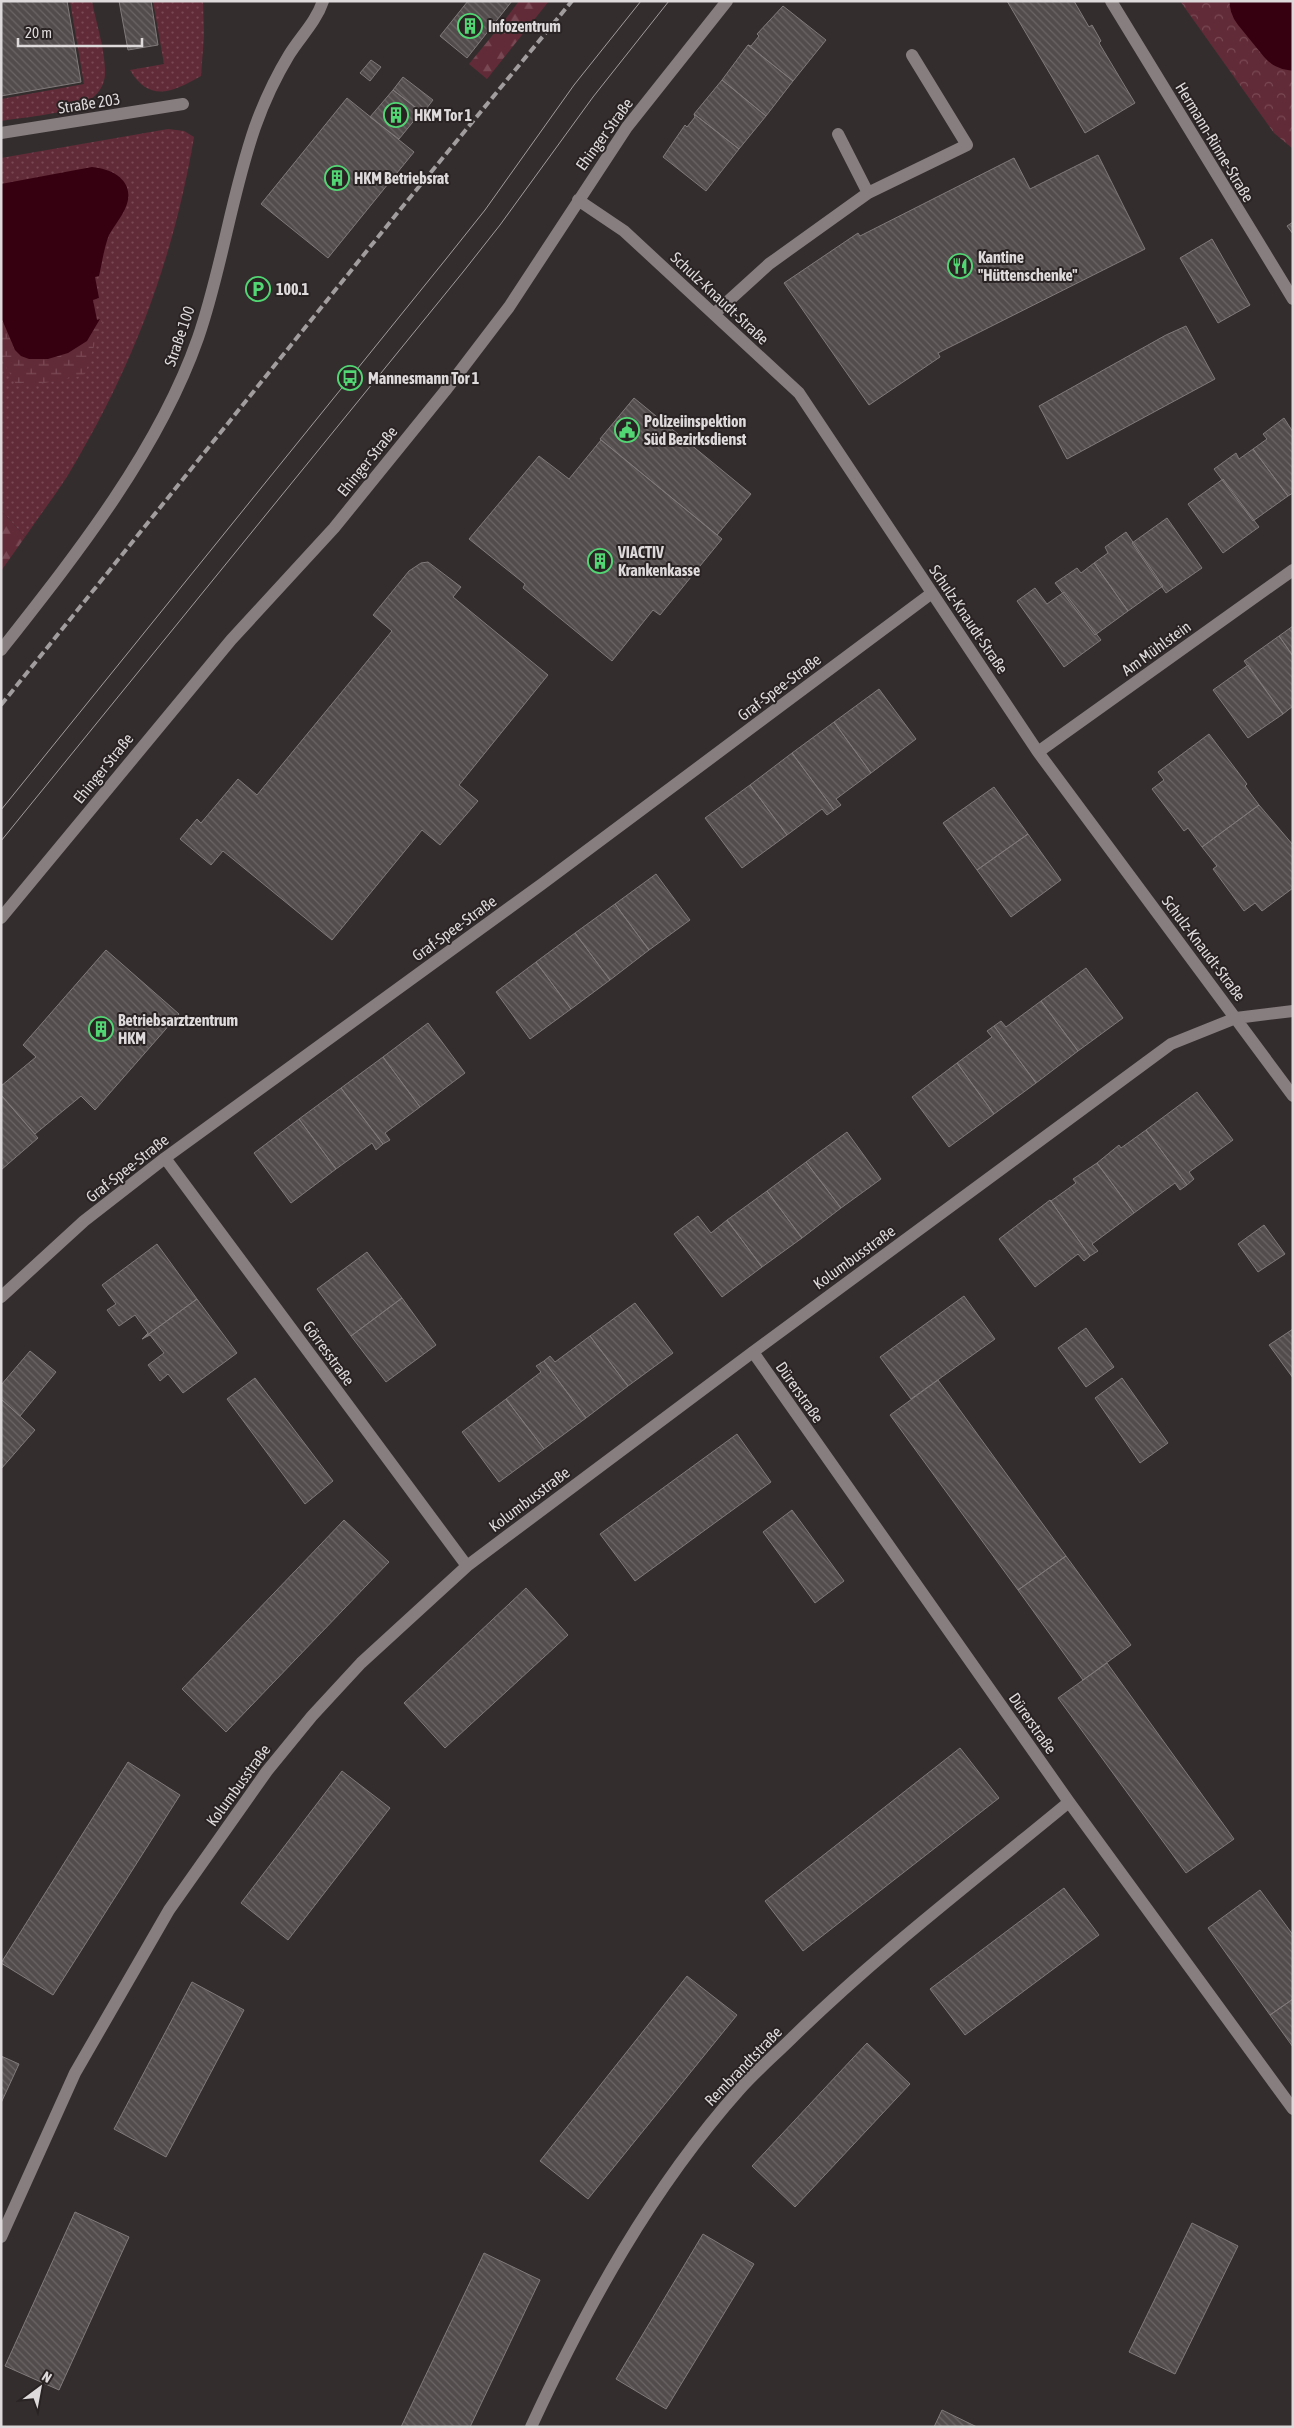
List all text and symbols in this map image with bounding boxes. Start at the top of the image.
building icon: Infozentrum [457,13,483,39]
scale bar [18,15,141,47]
place label: Infozentrum [488,17,561,35]
text: 20 m [25,24,52,41]
street label: Hermann-Rinne-Straße [1172,79,1258,205]
street label: Straße 203 [57,89,121,117]
street label: Ehinger Straße [572,94,637,174]
building icon: HKM Tor 1 [383,102,409,128]
place label: HKM Tor 1 [414,106,473,124]
building icon: HKM Betriebsrat [324,165,350,191]
place label: HKM Betriebsrat [354,169,449,187]
street label: Schulz-Knaudt-Straße [667,248,773,348]
place label: Kantine "Hüttenschenke" [978,248,1078,284]
restaurant icon: Kantine "Hüttenschenke" [947,253,973,279]
parking icon: 100.1 [245,276,271,302]
place label: 100.1 [276,280,309,298]
street label: Straße 100 [160,303,198,369]
bus stop icon: Mannesmann Tor 1 [337,365,363,391]
place label: Mannesmann Tor 1 [368,369,480,387]
place label: Polizeiinspektion Süd Bezirksdienst [644,412,747,448]
public building icon: Polizeiinspektion Süd Bezirksdienst [614,417,640,443]
street label: Ehinger Straße [333,422,401,500]
place label: VIACTIV Krankenkasse [617,543,700,579]
building icon: VIACTIV Krankenkasse [587,548,613,574]
street label: Schulz-Knaudt-Straße [926,561,1012,677]
street label: Am Mühlstein [1118,617,1194,679]
street label: Graf-Spee-Straße [734,650,825,725]
street label: Ehinger Straße [69,729,137,807]
street label: Graf-Spee-Straße [408,891,500,965]
street label: Schulz-Knaudt-Straße [1159,892,1249,1004]
place label: Betriebsarztzentrum HKM [118,1011,238,1047]
building icon: Betriebsarztzentrum HKM [88,1016,114,1042]
street label: Graf-Spee-Straße [82,1130,172,1206]
street label: Kolumbusstraße [810,1221,898,1293]
street label: Görresstraße [300,1317,358,1389]
street label: Dürerstraße [772,1358,828,1426]
street label: Kolumbusstraße [485,1463,573,1535]
street label: Dürerstraße [1005,1689,1061,1757]
street label: Kolumbusstraße [202,1741,274,1829]
street label: Rembrandtstraße [701,2023,785,2109]
north arrow [15,2363,65,2413]
text: N [39,2368,55,2386]

